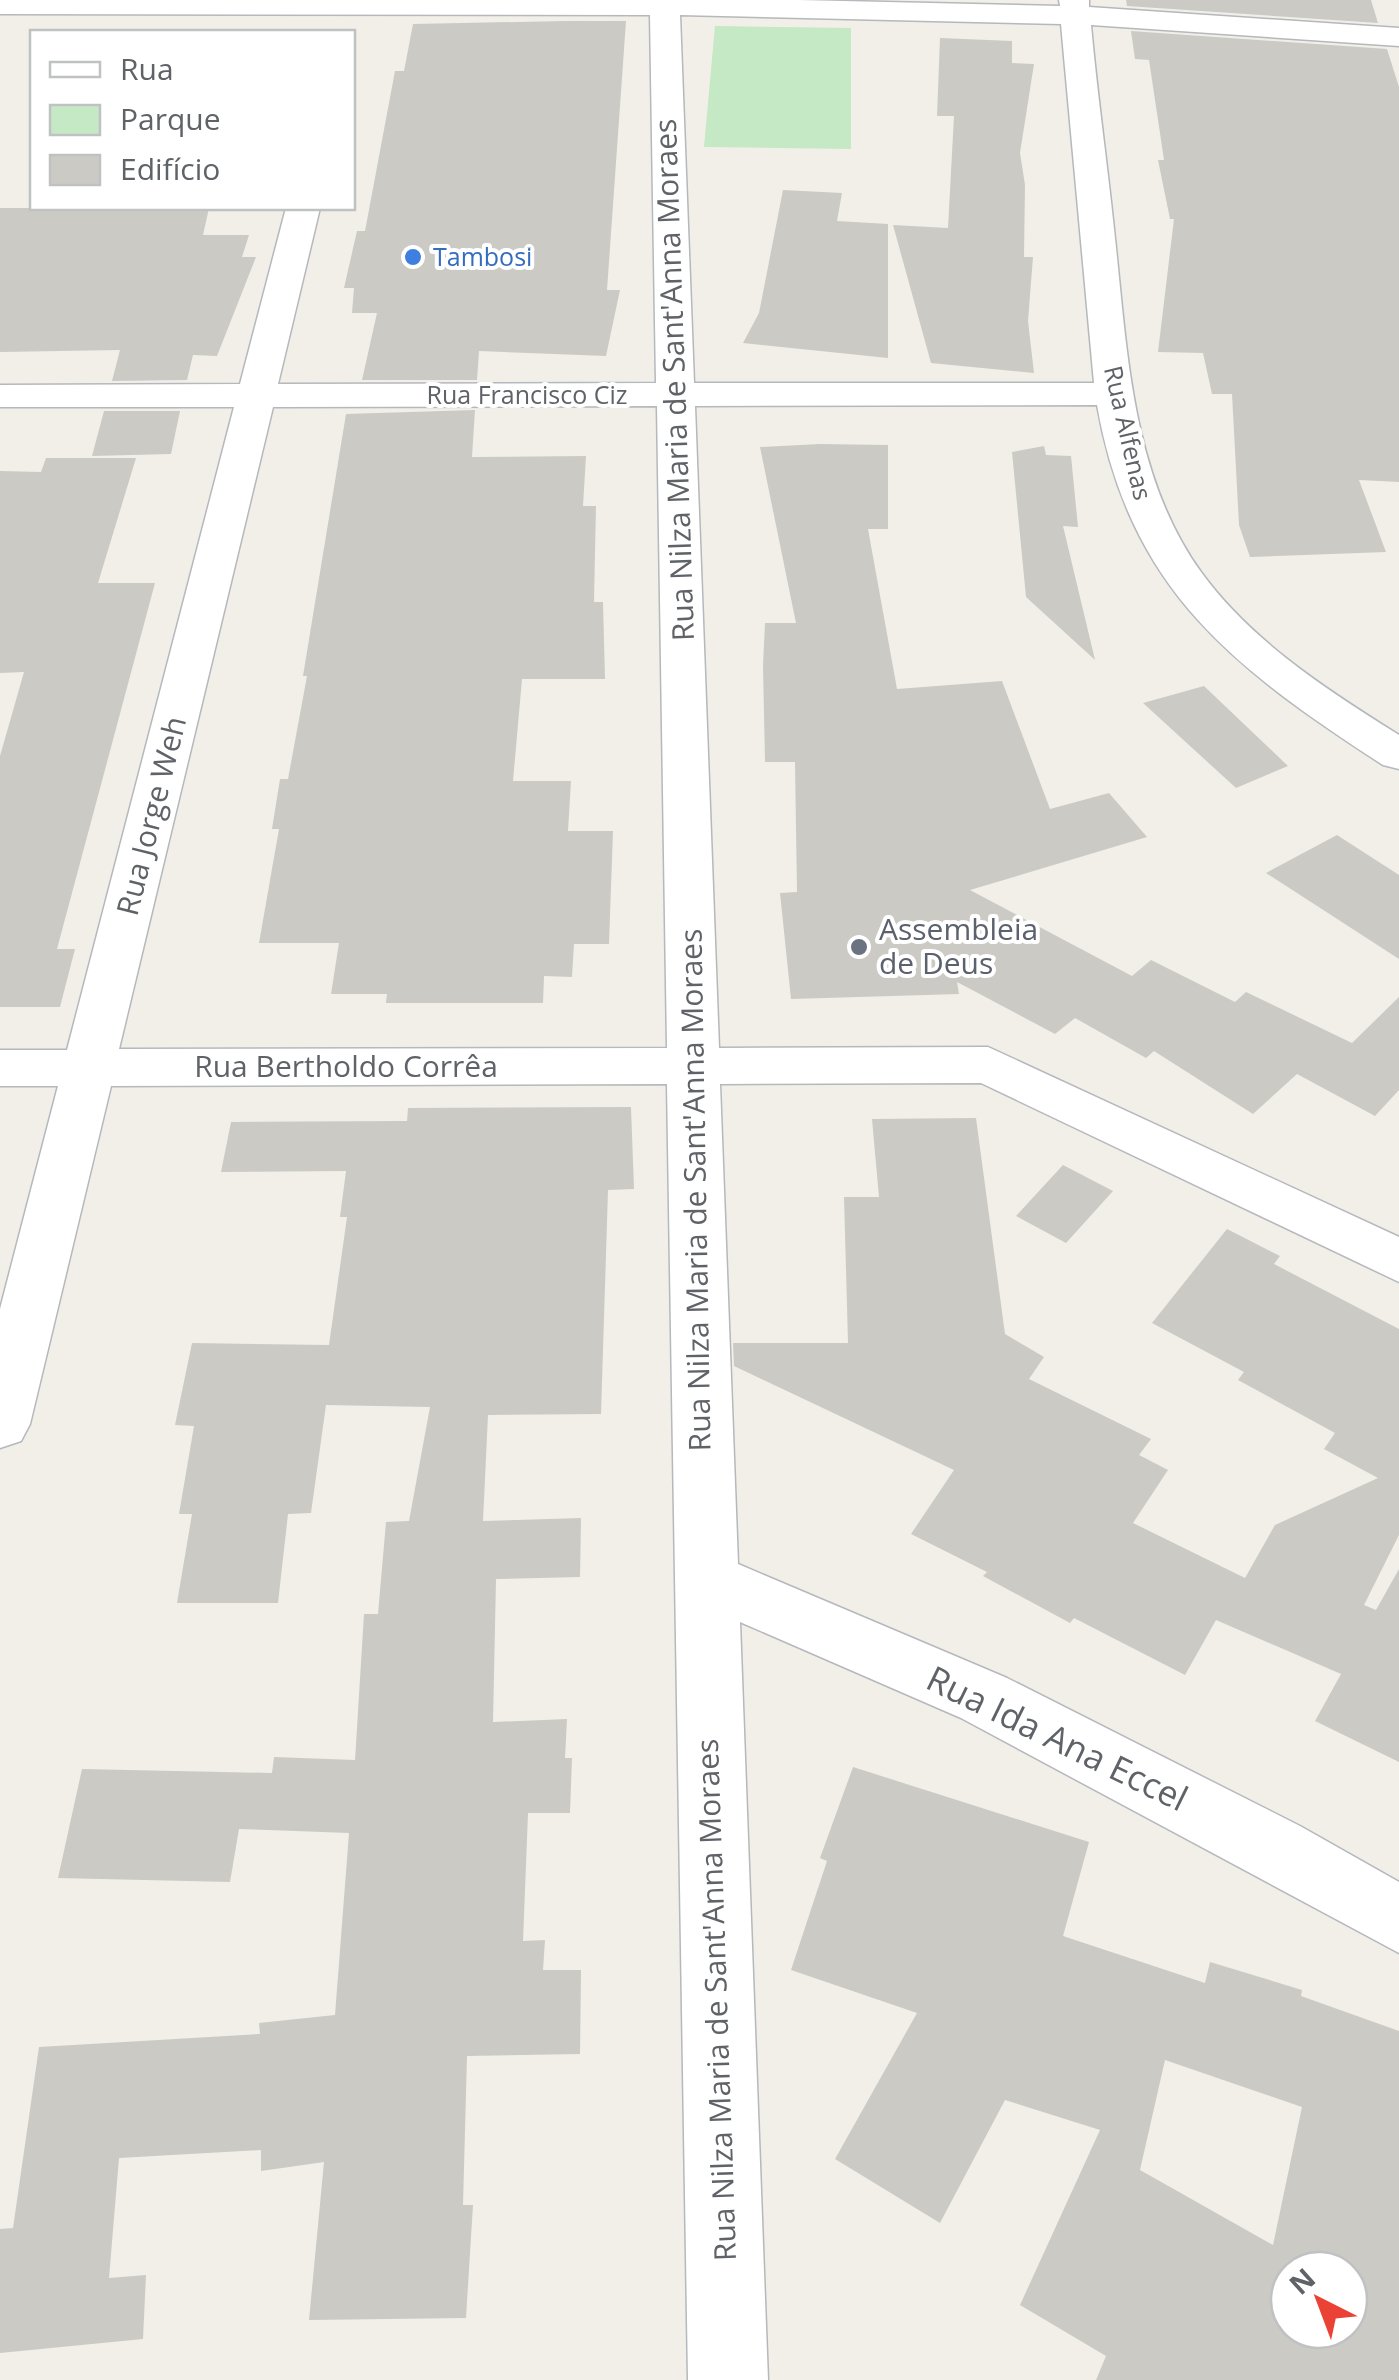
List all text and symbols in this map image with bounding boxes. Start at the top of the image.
legend [30,30,355,210]
text: Rua [120,48,174,89]
text: Parque [120,98,221,139]
street label: Rua Nilza Maria de Sant'Anna Moraes [644,118,703,642]
text: Edifício [120,148,220,189]
place label: Tambosi [433,239,532,273]
marker: Tambosi [402,246,424,268]
street label: Rua Alfenas [1097,362,1161,503]
street label: Rua Francisco Ciz [427,377,627,411]
street label: Rua Jorge Weh [106,712,195,919]
place label: Assembleia de Deus [879,908,1038,983]
street label: Rua Nilza Maria de Sant'Anna Moraes [669,928,720,1452]
marker: Assembleia de Deus [848,936,870,958]
street label: Rua Bertholdo Corrêa [194,1045,498,1086]
street label: Rua Ida Ana Eccel [919,1654,1196,1821]
street label: Rua Nilza Maria de Sant'Anna Moraes [686,1738,745,2262]
north arrow [1269,2250,1369,2350]
text: N [1280,2259,1323,2302]

